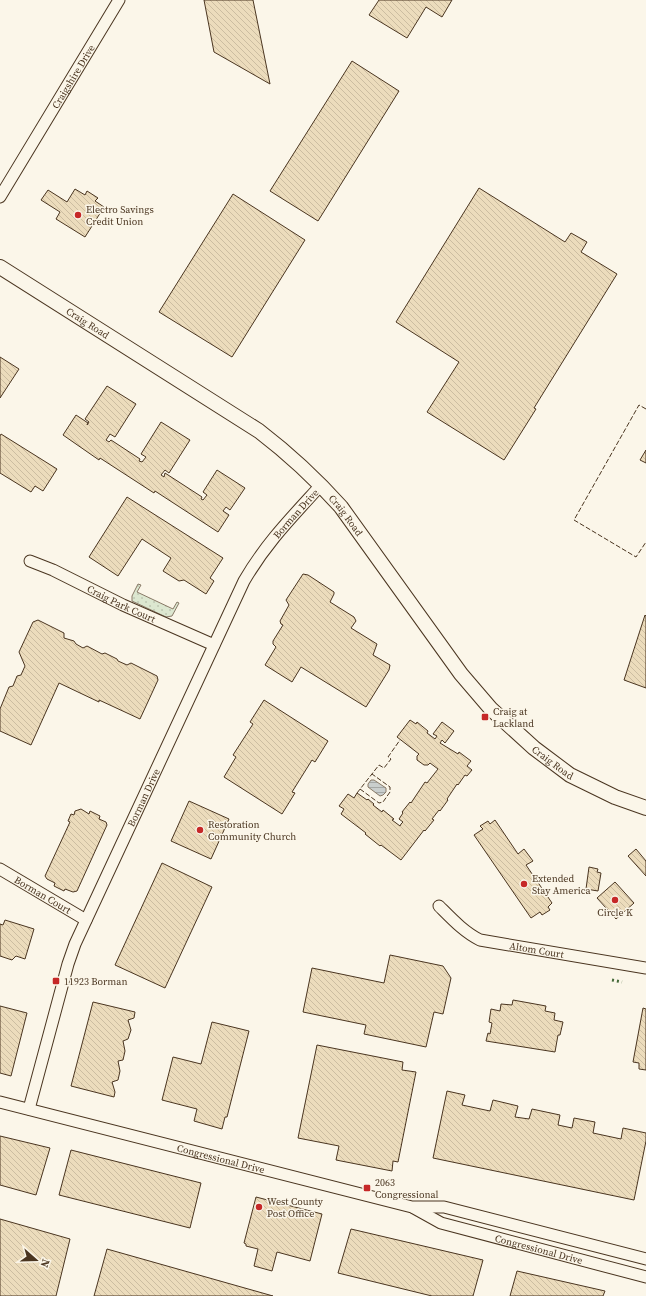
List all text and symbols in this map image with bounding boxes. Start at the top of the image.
street label: Craigshire Drive [49,42,97,111]
place label: Electro Savings Credit Union [86,203,154,228]
marker: Electro Savings Credit Union [73,210,83,220]
street label: Craig Road [64,304,112,341]
street label: Borman Drive [270,486,321,541]
street label: Craig Road [326,492,366,539]
street label: Craig Park Court [85,582,158,625]
place label: Craig at Lackland [493,705,534,730]
marker: Craig at Lackland [480,712,490,722]
street label: Craig Road [530,742,576,782]
street label: Borman Drive [124,766,162,829]
place label: Restoration Community Church [208,818,296,843]
marker: Restoration Community Church [195,825,205,835]
place label: Extended Stay America [532,872,592,897]
street label: Borman Court [12,873,74,917]
marker: Extended Stay America [519,879,529,889]
marker: Circle K [610,895,620,905]
place label: Circle K [597,906,633,919]
street label: Altom Court [509,939,566,961]
place label: 11923 Borman [64,975,127,988]
marker: 11923 Borman [51,976,61,986]
street label: Congressional Drive [176,1141,266,1176]
place label: 2063 Congressional [375,1176,439,1201]
marker: 2063 Congressional [362,1183,372,1193]
place label: West County Post Office [267,1195,324,1220]
marker: West County Post Office [254,1202,264,1212]
street label: Congressional Drive [494,1231,584,1267]
north arrow [16,1240,56,1280]
text: N [37,1257,53,1270]

